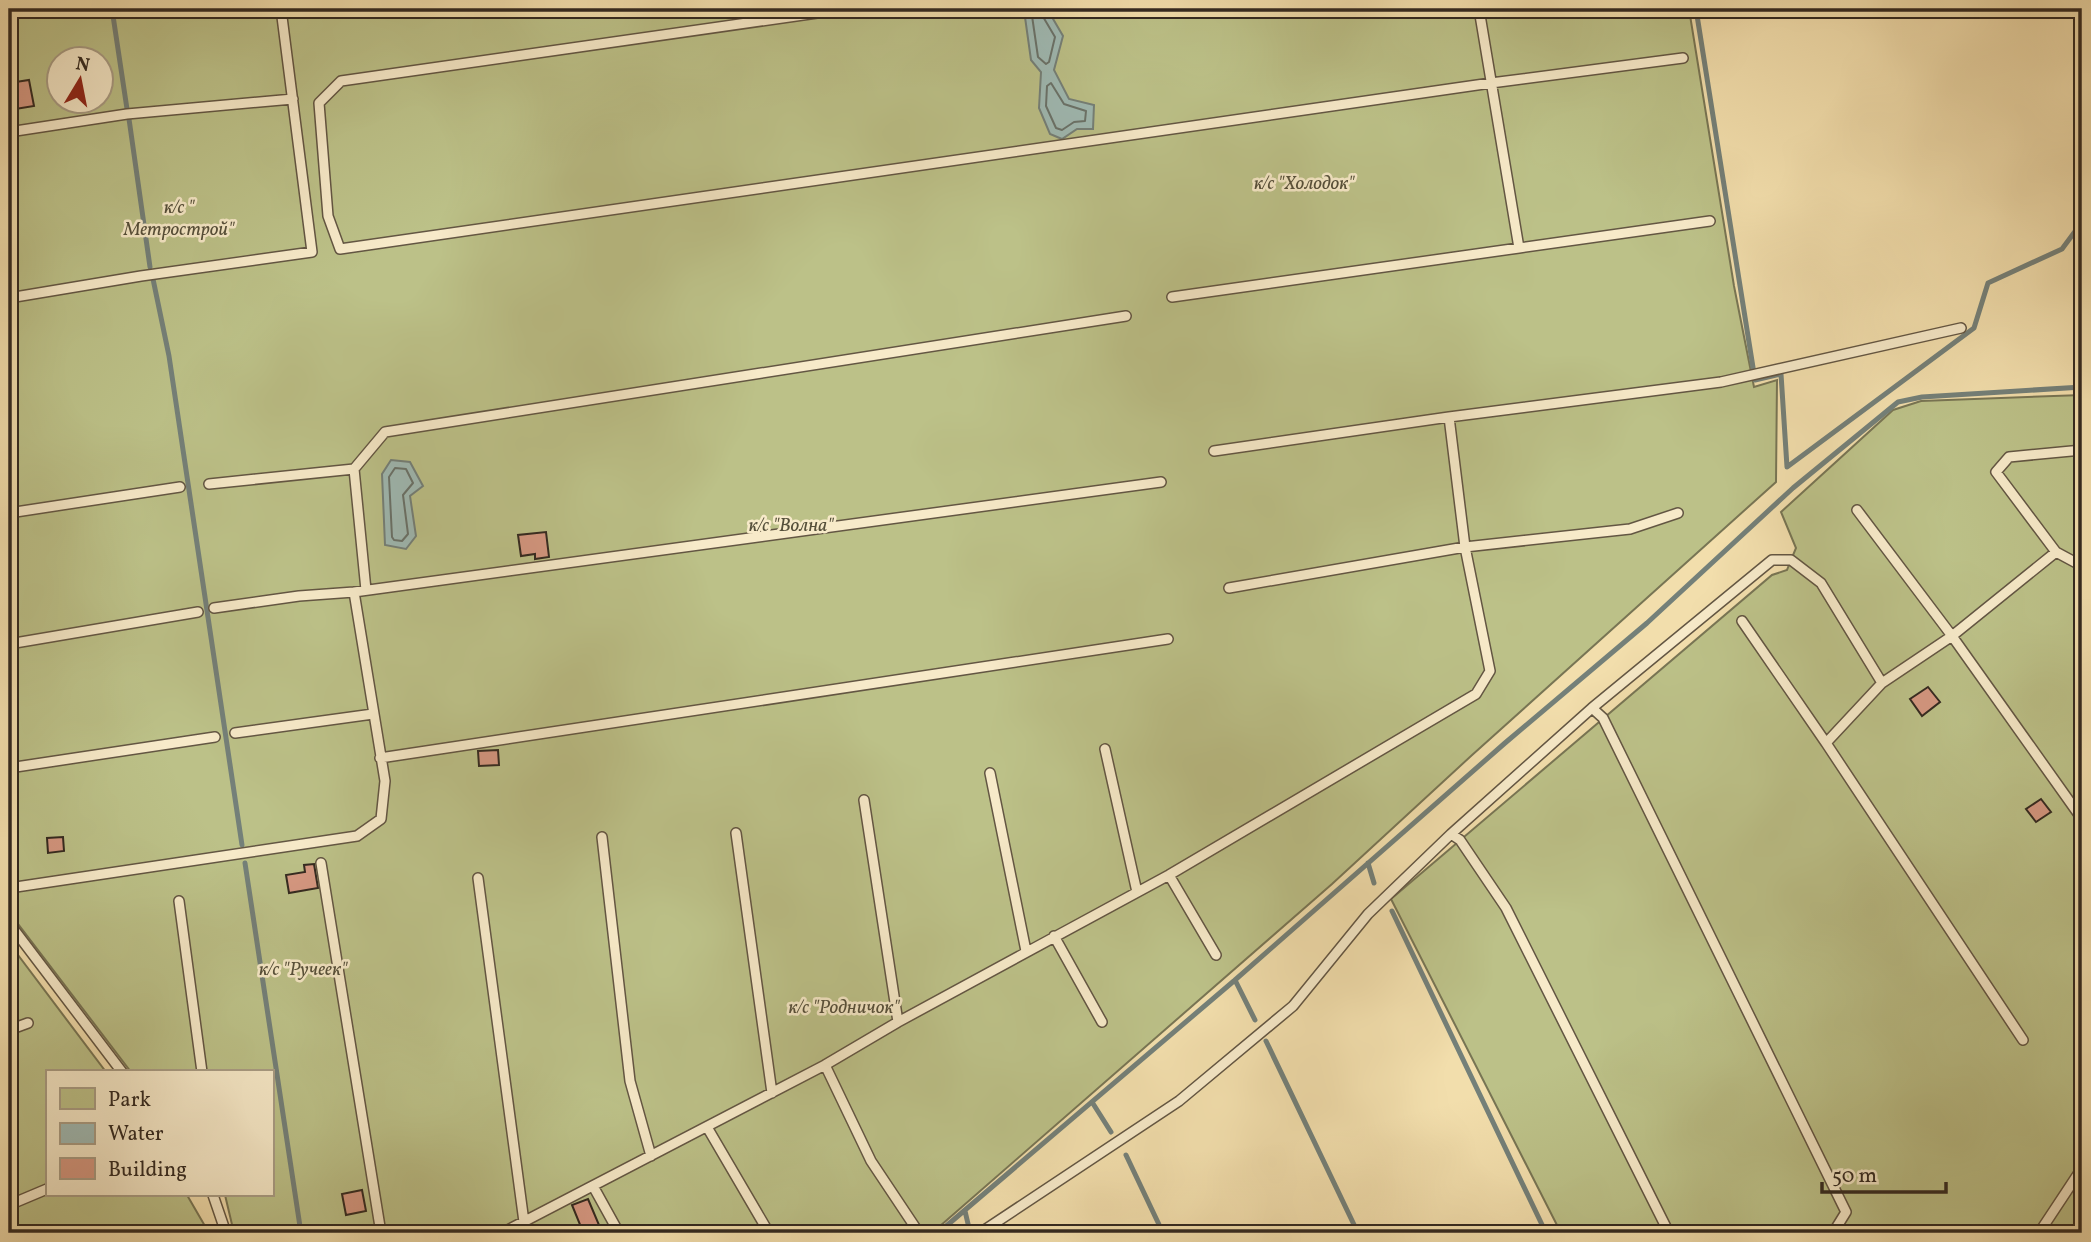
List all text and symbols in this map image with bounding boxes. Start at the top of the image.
north arrow [46,46,116,116]
text: N [74,51,92,79]
park label: к/с "Холодок" [1254,171,1355,197]
park label: к/с " Метрострой" [123,195,235,243]
park label: к/с "Волна" [749,513,834,539]
park label: к/с "Ручеек" [259,957,348,983]
park label: к/с "Родничок" [788,995,900,1021]
legend [46,1070,273,1196]
text: Park [108,1086,151,1115]
text: Water [108,1120,164,1149]
scale bar [1822,1151,1946,1195]
text: Building [108,1156,187,1185]
text: 50 m [1832,1162,1877,1191]

